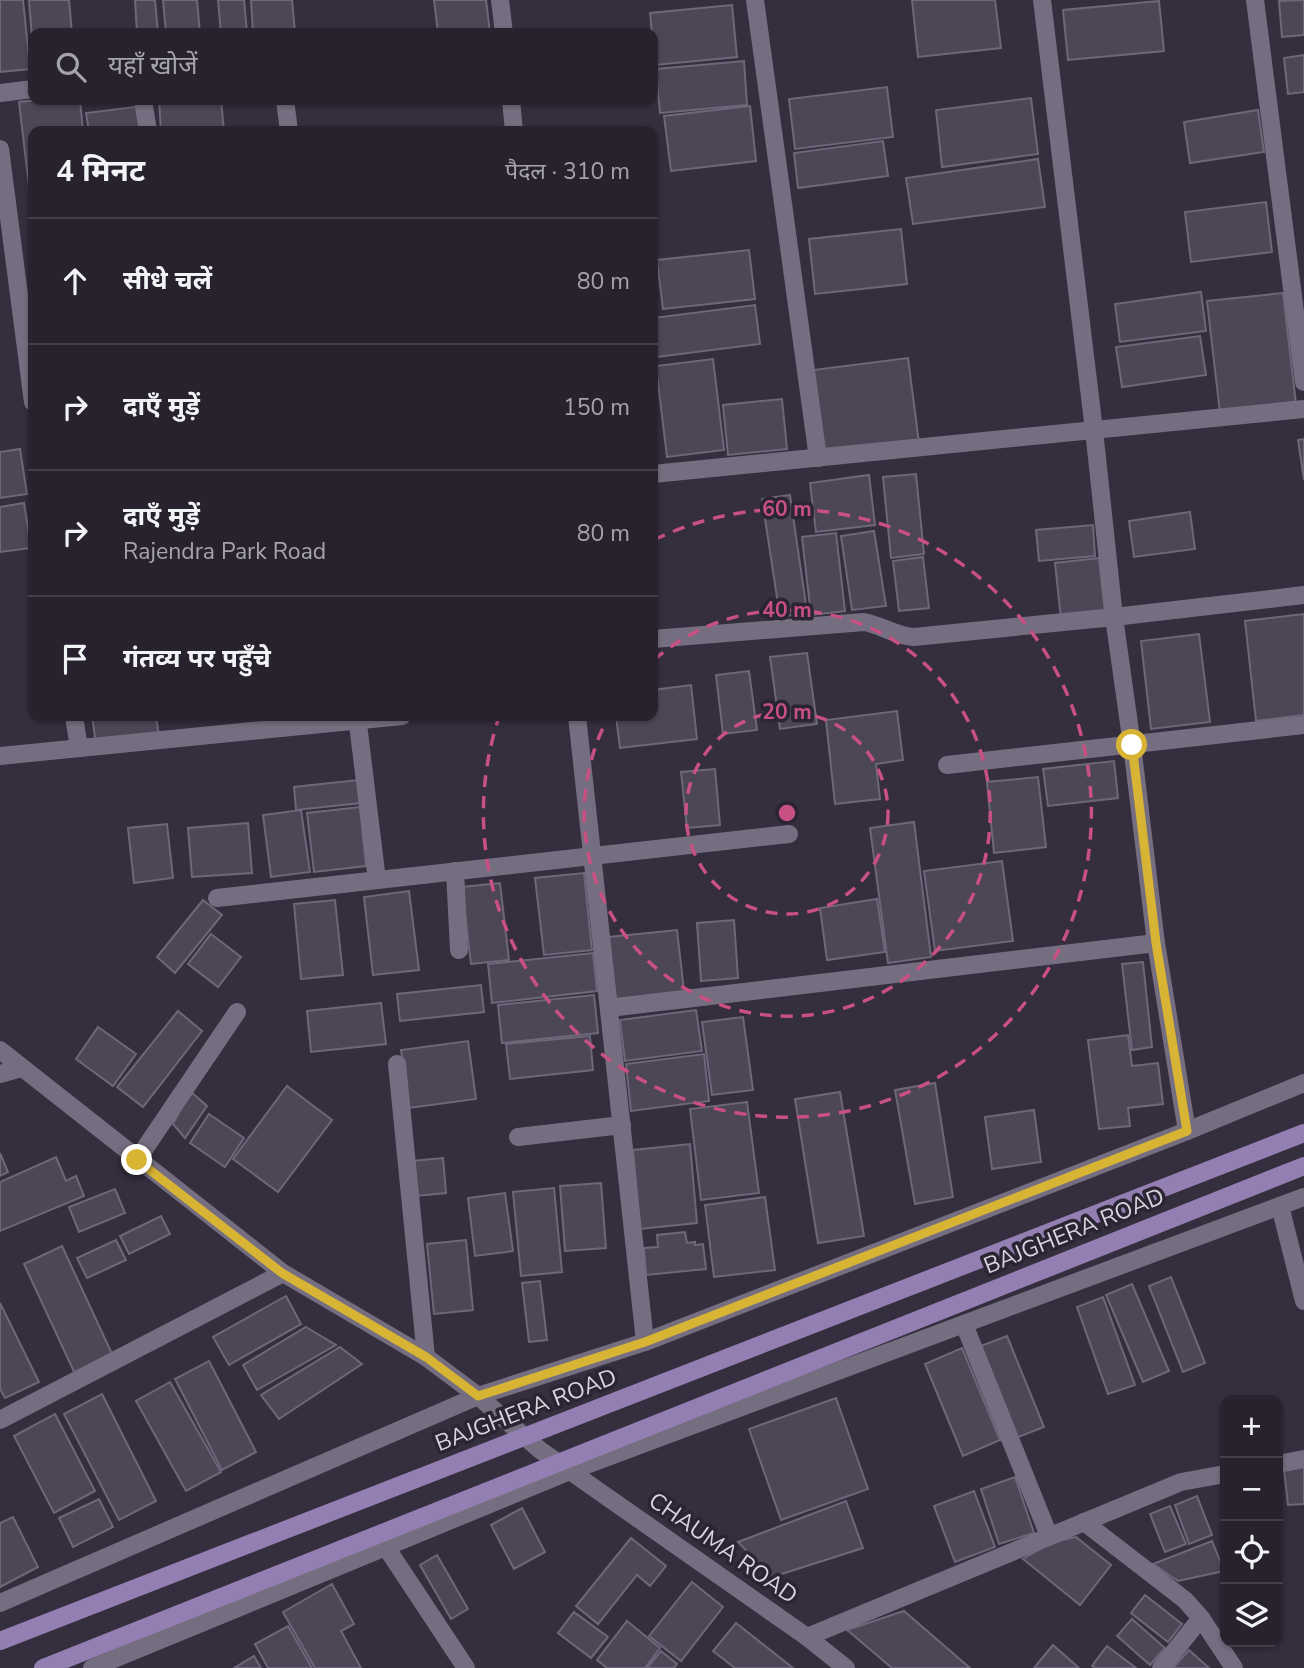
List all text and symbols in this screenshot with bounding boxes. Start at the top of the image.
search box [28,28,658,105]
icon: search [52,48,90,86]
text: यहाँ खोजें [108,48,198,83]
text: 4 मिनट [56,151,145,192]
text: पैदल · 310 m [505,156,630,187]
icon: ahead [56,262,94,300]
text: सीधे चलें [123,263,212,298]
text: 80 m [577,266,630,297]
icon: right [56,388,94,426]
text: दाएँ मुड़ें [123,389,200,424]
text: 150 m [563,392,630,423]
text: 60 m [762,495,812,523]
text: दाएँ मुड़ें [123,499,200,534]
icon: right [56,514,94,552]
text: 80 m [577,518,630,549]
text: Rajendra Park Road [123,536,326,567]
text: 40 m [762,596,812,624]
icon: arrive [56,640,94,678]
text: गंतव्य पर पहुँचे [123,641,271,676]
text: 20 m [762,698,812,726]
route start [1116,729,1147,760]
centre of rings [775,801,799,825]
route end [121,1144,152,1175]
street label: BAJGHERA ROAD [979,1181,1169,1281]
street label: BAJGHERA ROAD [431,1361,621,1459]
map controls [1220,1395,1283,1647]
button: + [1220,1395,1283,1458]
button: − [1220,1458,1283,1521]
street label: CHAUMA ROAD [642,1485,804,1611]
button: locate [1220,1521,1283,1584]
button: layers [1220,1584,1283,1647]

